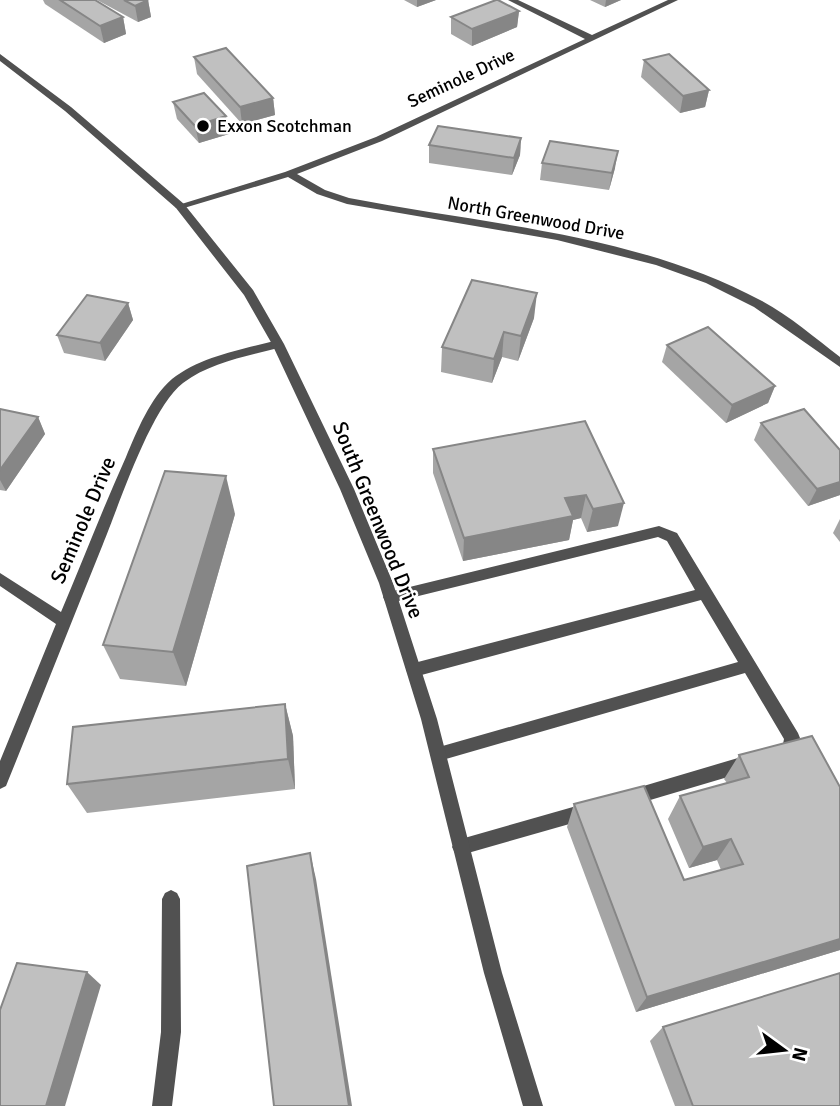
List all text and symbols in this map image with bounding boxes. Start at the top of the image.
street label: Seminole Drive [404,44,518,112]
place label: Exxon Scotchman [217,115,352,137]
marker: Exxon Scotchman [195,118,211,134]
street label: North Greenwood Drive [446,192,626,244]
street label: South Greenwood Drive [327,418,429,622]
street label: Seminole Drive [45,453,121,587]
north arrow [749,1015,819,1085]
text: N [786,1045,813,1064]

